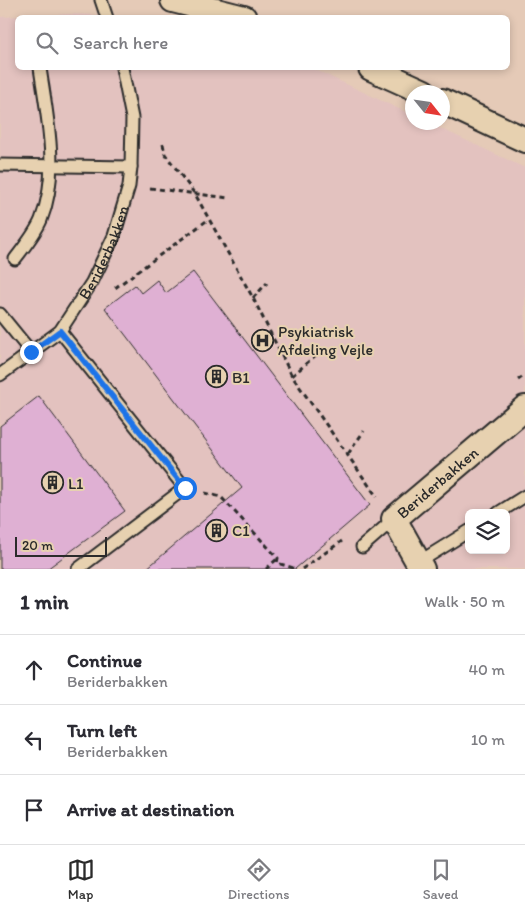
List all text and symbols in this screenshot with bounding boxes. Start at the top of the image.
search box [15,15,510,70]
icon: search [33,29,61,57]
text: Search here [73,31,168,54]
north arrow [405,85,450,130]
street label: Beriderbakken [74,203,133,303]
place label: Psykiatrisk Afdeling Vejle [278,322,373,359]
hospital icon: Psykiatrisk Afdeling Vejle [250,328,274,352]
route end [20,341,43,364]
building icon: B1 [204,365,228,389]
place label: B1 [232,368,250,387]
street label: Beriderbakken [393,443,482,523]
building icon: L1 [40,471,64,495]
place label: L1 [68,474,84,493]
route start [174,477,197,500]
map controls [465,509,510,554]
button: layers [465,509,510,554]
building icon: C1 [204,518,228,542]
place label: C1 [232,521,250,540]
scale bar [15,534,108,557]
text: 20 m [22,537,53,554]
text: 1 min [20,589,69,614]
text: Walk · 50 m [425,592,505,611]
text: Continue [67,649,142,672]
icon: ahead [20,656,48,684]
text: 40 m [468,660,505,679]
text: Beriderbakken [67,672,168,691]
text: Turn left [67,719,137,742]
icon: left [20,726,48,754]
text: 10 m [471,730,505,749]
text: Beriderbakken [67,742,168,761]
icon: arrive [20,796,48,824]
text: Arrive at destination [67,798,234,821]
tab: Map [67,856,95,903]
tab: Directions [228,856,289,903]
tab: Saved [423,856,458,903]

